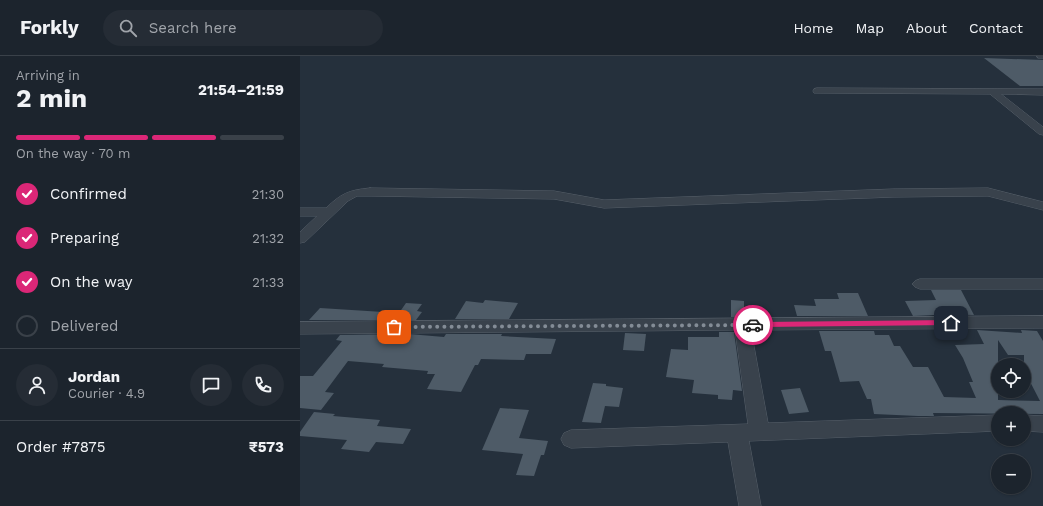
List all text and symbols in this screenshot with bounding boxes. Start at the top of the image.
search box [103,10,383,46]
text: Forkly [20,16,79,39]
icon: search [117,17,139,39]
text: Search here [149,19,237,37]
text: Home [793,20,833,36]
text: Map [855,20,884,36]
text: About [906,20,947,36]
text: Contact [969,20,1023,36]
text: Arriving in [16,68,80,83]
text: 21:54–21:59 [198,81,284,99]
text: 2 min [16,83,87,113]
text: On the way · 70 m [16,146,130,161]
icon: check [16,183,38,205]
text: Confirmed [50,185,127,203]
text: 21:30 [252,187,284,202]
icon: check [16,227,38,249]
text: Preparing [50,229,119,247]
text: 21:32 [252,231,284,246]
icon: check [16,271,38,293]
text: On the way [50,273,132,291]
text: 21:33 [252,275,284,290]
courier [733,305,773,345]
pin [934,306,968,340]
pin [377,310,411,344]
icon: home [940,312,962,334]
icon: car [742,314,764,336]
icon: bag [383,316,405,338]
text: Delivered [50,317,118,335]
map controls [991,358,1031,494]
button: locate [991,358,1031,398]
button: person [16,364,58,406]
button: chat [190,364,232,406]
button: phone [242,364,284,406]
text: Jordan [68,368,120,386]
text: Courier · 4.9 [68,386,145,401]
button: + [991,406,1031,446]
text: Order #7875 [16,438,105,456]
text: ₹573 [249,438,284,456]
button: − [991,454,1031,494]

